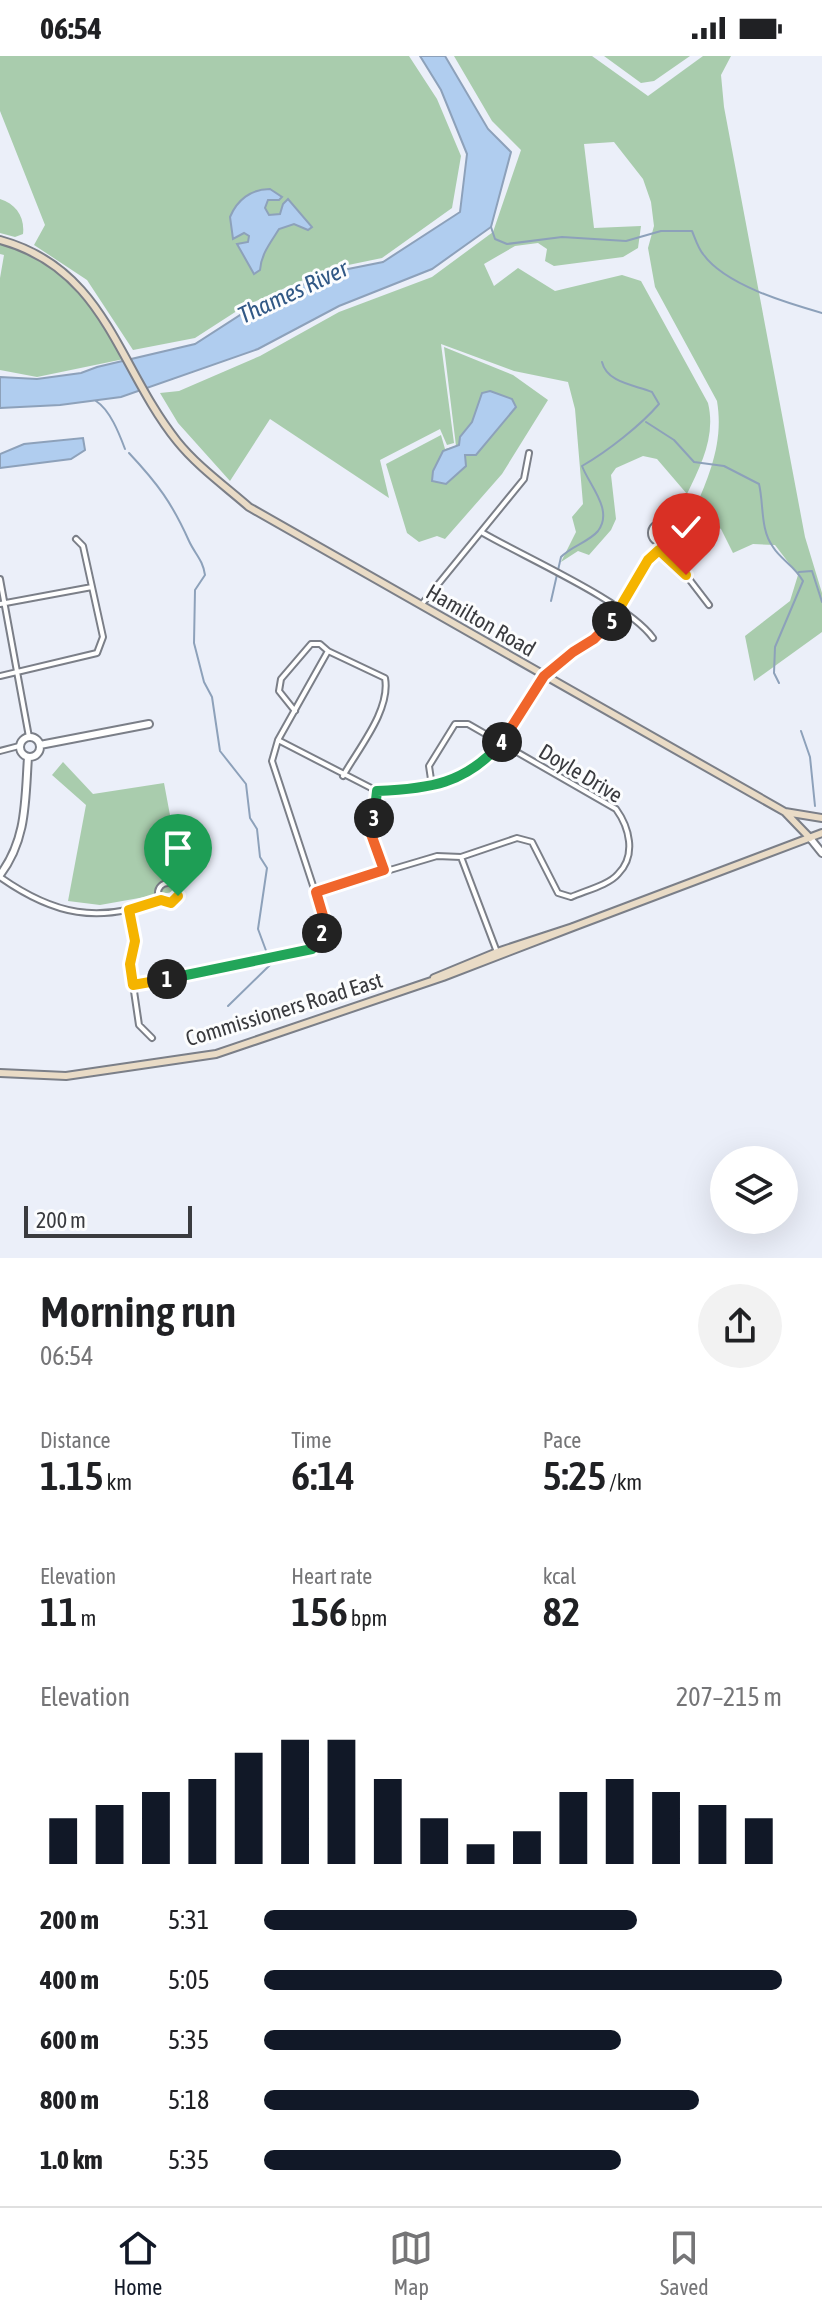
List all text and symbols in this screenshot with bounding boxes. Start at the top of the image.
text: 06:54 [40,11,102,45]
water label: Thames River [234,254,353,329]
pin [652,493,720,575]
icon: check [664,505,708,549]
street label: Hamilton Road [422,578,540,662]
pin: 5 [592,601,632,641]
text: 5 [607,608,617,634]
pin: 4 [482,722,522,762]
text: 4 [497,729,507,755]
street label: Doyle Drive [535,738,627,808]
pin: 3 [354,798,394,838]
text: 3 [369,805,379,831]
pin [144,814,212,896]
icon: arrive [156,826,200,870]
pin: 2 [302,913,342,953]
text: 2 [317,920,327,946]
pin: 1 [147,959,187,999]
text: 1 [162,966,172,992]
street label: Commissioners Road East [182,967,386,1051]
map controls [710,1146,798,1234]
button: layers [710,1146,798,1234]
scale bar [24,1202,192,1238]
text: 200 m [36,1207,86,1233]
button: share [698,1284,782,1368]
text: Morning run [40,1286,236,1336]
text: 06:54 [40,1341,94,1371]
text: Distance [40,1427,111,1453]
text: Time [291,1427,331,1453]
text: Pace [543,1427,581,1453]
text: 1.15 [40,1453,104,1498]
text: 6:14 [291,1453,355,1498]
text: 5:25 [543,1453,606,1498]
text: km [104,1469,132,1495]
text: /km [606,1469,642,1495]
text: Elevation [40,1563,116,1589]
text: Heart rate [291,1563,372,1589]
text: kcal [543,1563,576,1589]
text: 11 [40,1589,78,1634]
text: 156 [291,1589,348,1634]
text: 82 [543,1589,580,1634]
text: m [78,1605,96,1631]
text: bpm [348,1605,387,1631]
text: Elevation [40,1682,130,1712]
text: 207–215 m [676,1682,782,1712]
text: 200 m [40,1905,99,1935]
text: 5:31 [168,1905,209,1935]
text: 400 m [40,1965,99,1995]
text: 5:05 [168,1965,210,1995]
text: 600 m [40,2025,99,2055]
text: 5:35 [168,2025,209,2055]
text: 800 m [40,2085,99,2115]
text: 5:18 [168,2085,209,2115]
text: 1.0 km [40,2145,103,2175]
text: 5:35 [168,2145,209,2175]
tab: Home [113,2226,162,2300]
tab: Map [389,2226,433,2300]
tab: Saved [660,2226,709,2300]

